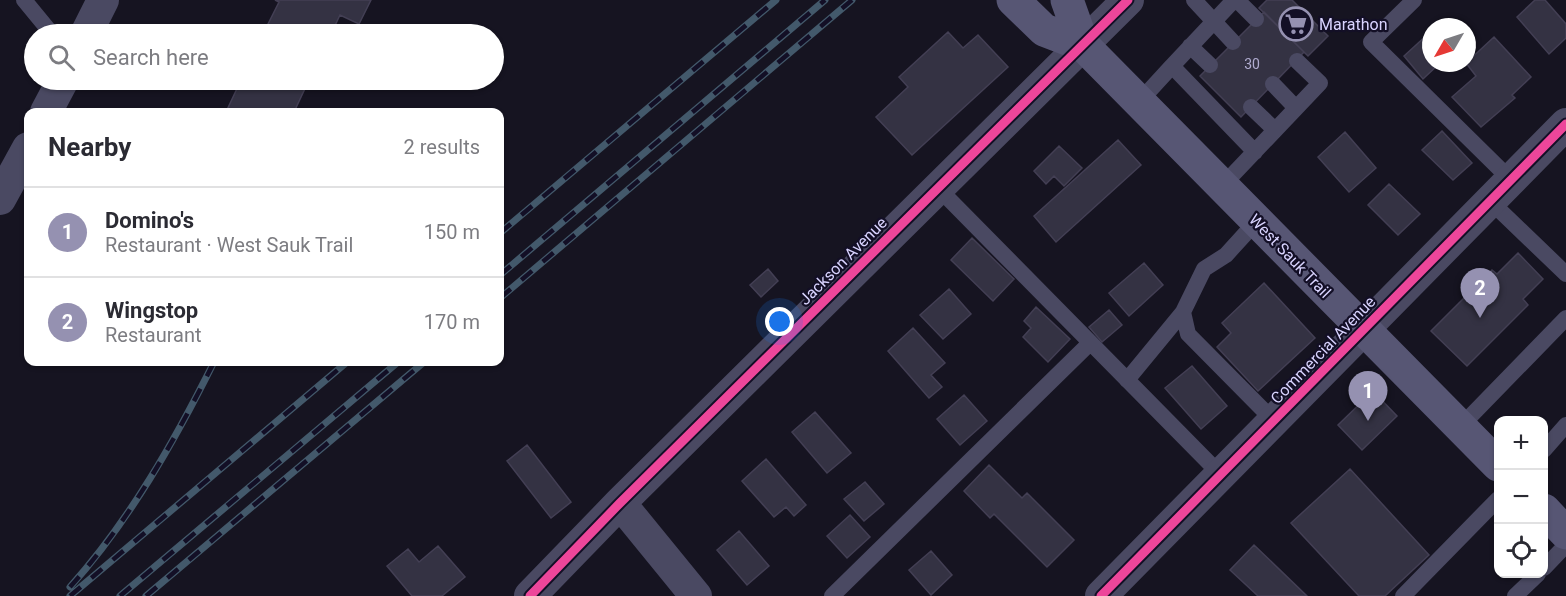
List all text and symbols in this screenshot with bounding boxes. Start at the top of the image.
supermarket icon: Marathon [1278,6,1314,42]
place label: Marathon [1319,15,1388,34]
north arrow [1422,18,1476,72]
search box [24,24,504,90]
icon: search [45,41,78,74]
text: Search here [93,45,209,70]
house number: 30 [1244,56,1260,72]
text: Nearby [48,132,131,162]
text: 2 results [404,135,480,159]
text: Domino's [105,208,194,233]
street label: West Sauk Trail [1245,210,1335,302]
street label: Jackson Avenue [795,213,891,309]
text: 1 [62,220,73,244]
text: 150 m [424,220,480,244]
text: Restaurant · West Sauk Trail [105,233,353,257]
pin: 2 [1460,268,1500,318]
street label: Commercial Avenue [1267,292,1379,408]
text: Wingstop [105,298,198,323]
your location [765,307,794,336]
text: 2 [62,310,73,334]
text: 170 m [424,310,480,334]
text: Restaurant [105,323,202,347]
pin: 1 [1348,372,1388,421]
map controls [1494,416,1548,578]
button: + [1494,416,1548,470]
button: − [1494,470,1548,524]
button: locate [1494,524,1548,578]

